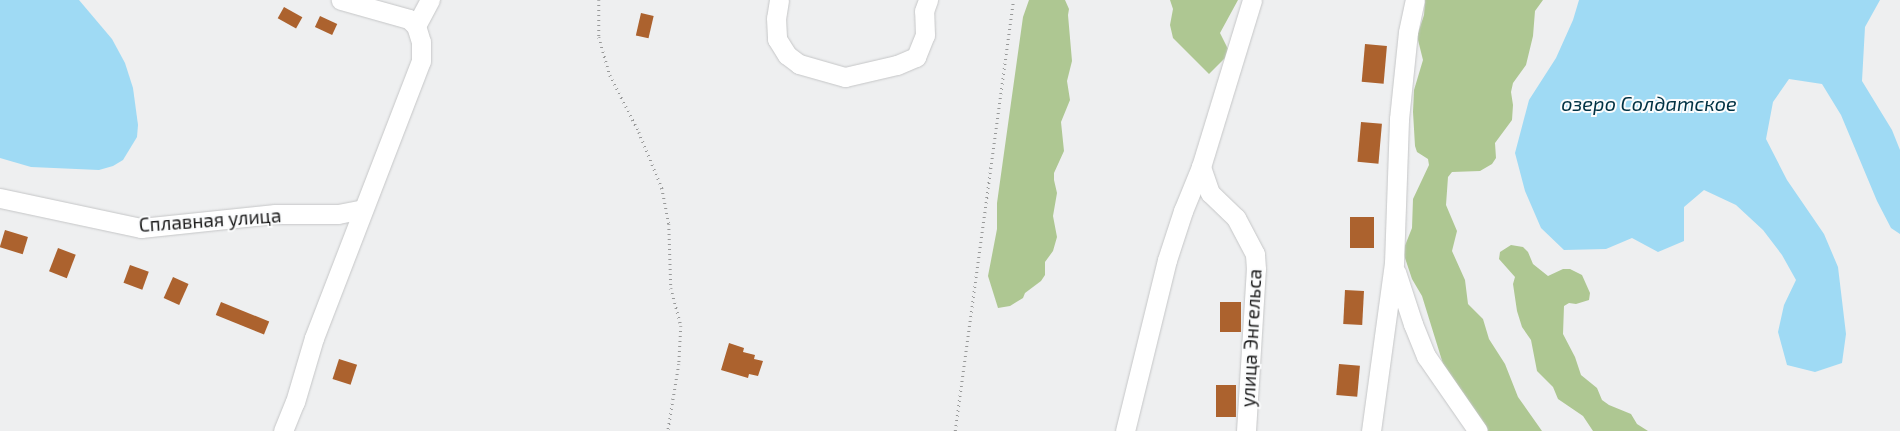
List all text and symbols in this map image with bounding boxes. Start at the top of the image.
water label: озеро Солдатское [1561,91,1737,115]
street label: Сплавная улица [138,204,282,236]
street label: улица Энгельса [1236,268,1266,408]

